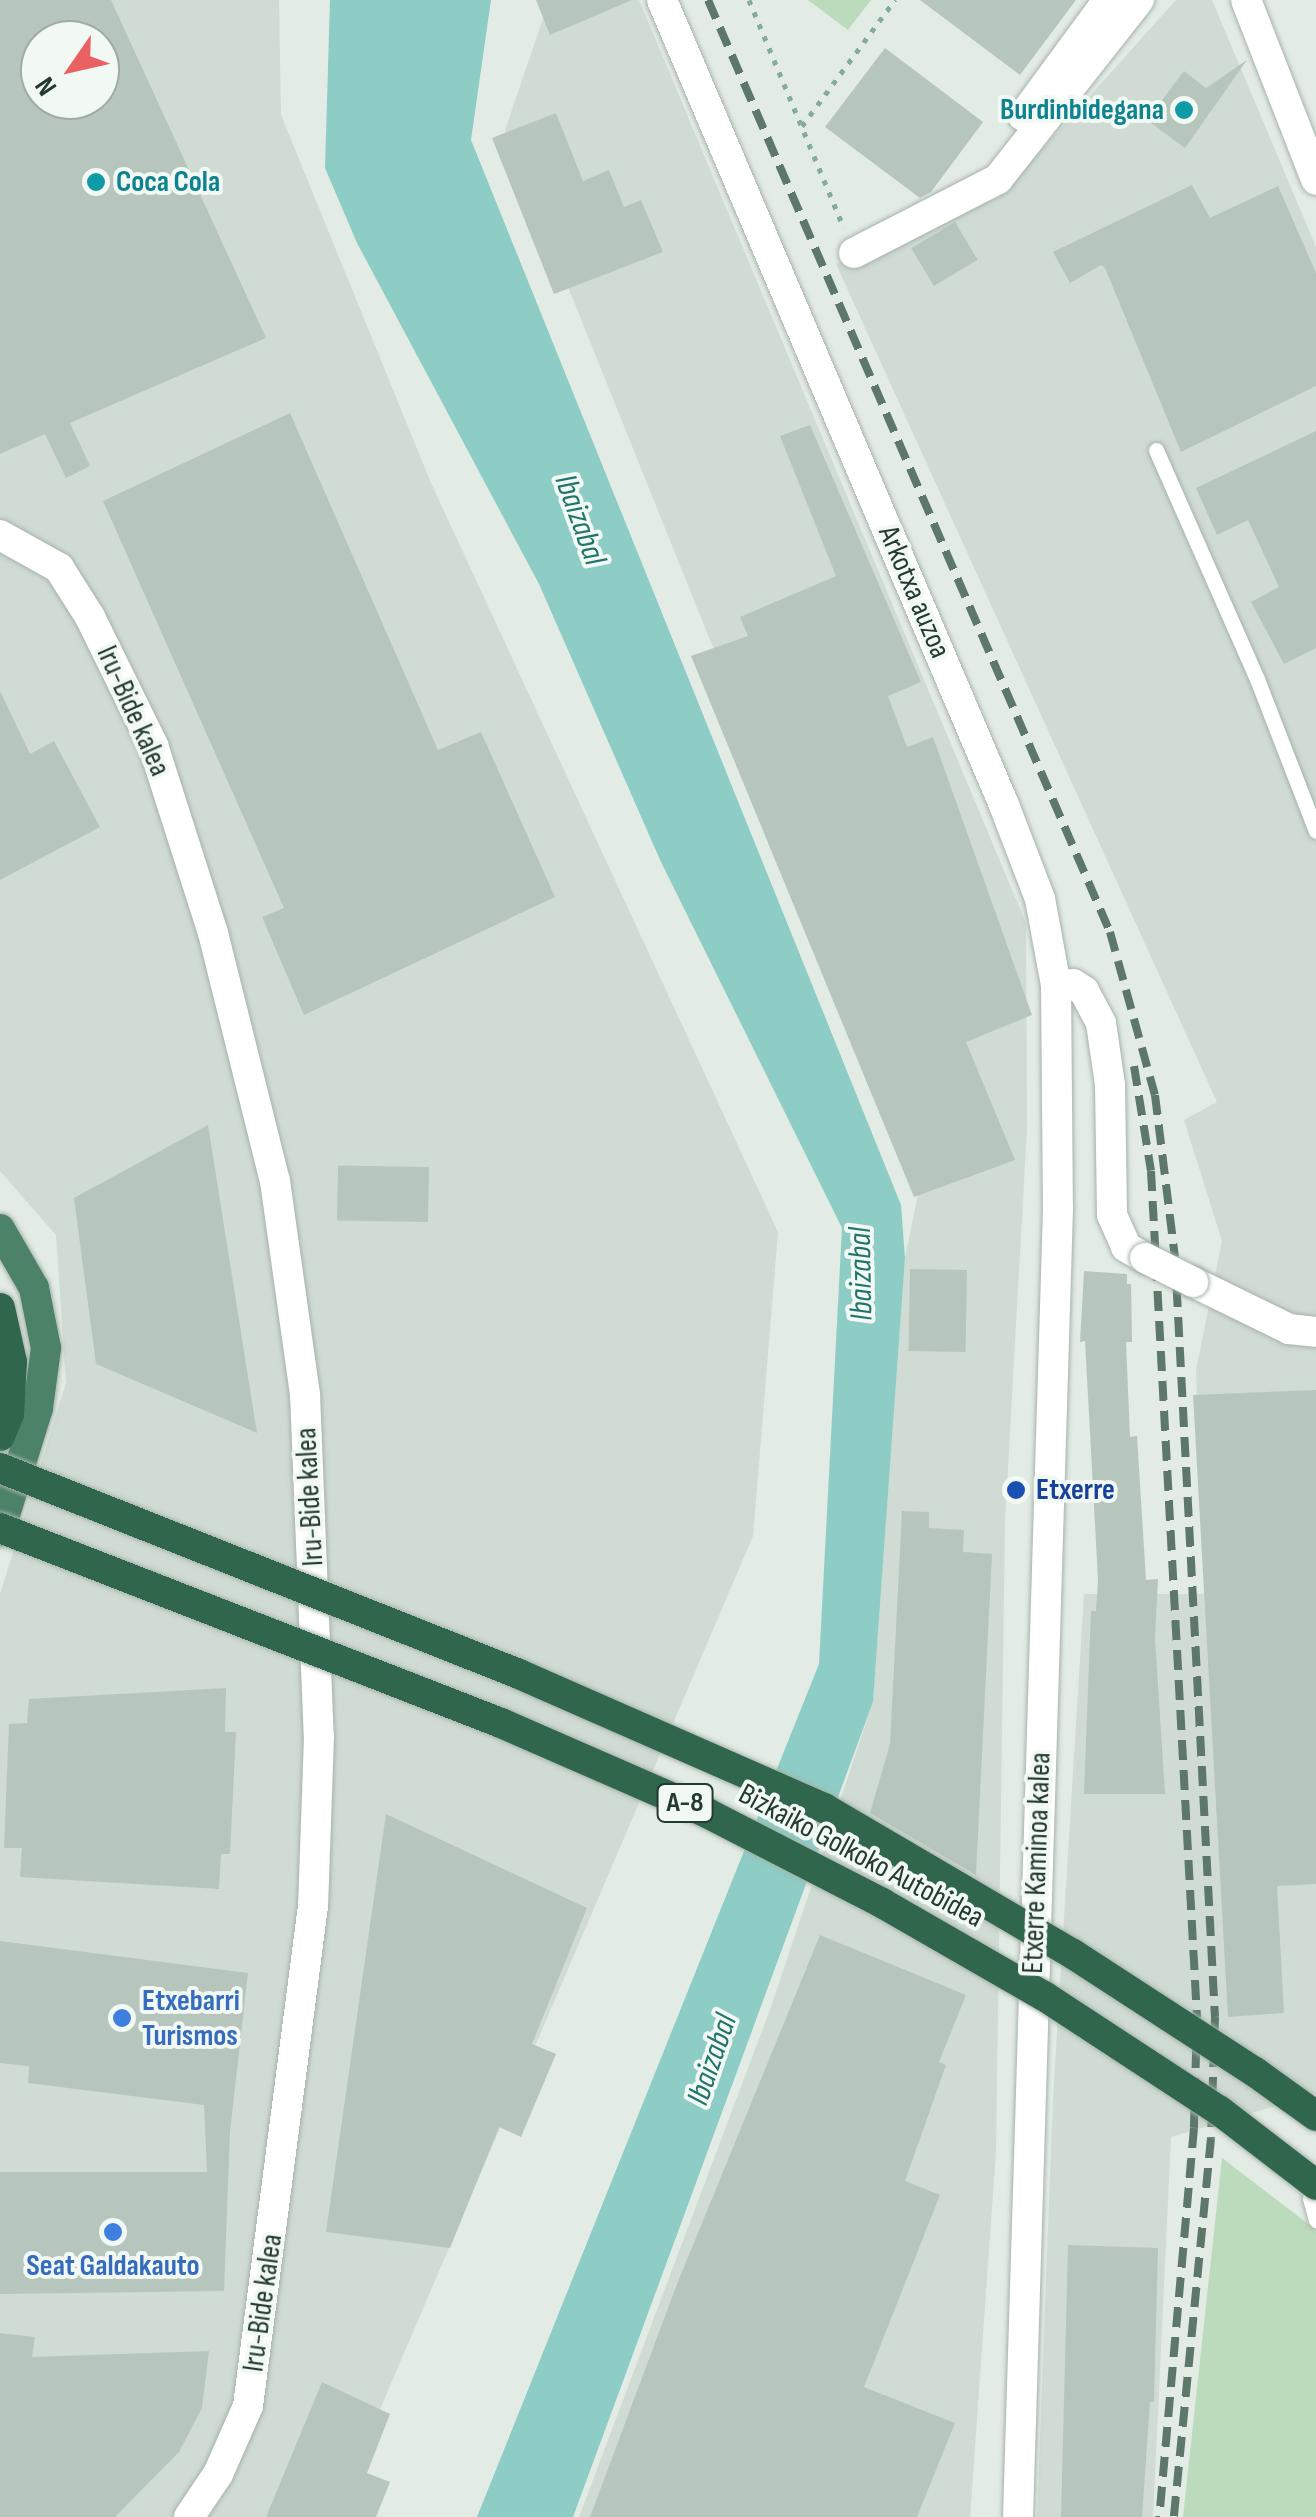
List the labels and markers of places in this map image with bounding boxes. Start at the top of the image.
place label: Burdinbidegana [1000,92,1164,128]
marker: Burdinbidegana [1173,99,1195,121]
place label: Coca Cola [116,164,220,200]
marker: Coca Cola [85,171,107,193]
place label: Etxerre [1036,1472,1115,1508]
marker: Etxerre [1005,1479,1027,1501]
place label: Etxebarri Turismos [142,1983,240,2054]
marker: Etxebarri Turismos [111,2007,133,2029]
marker: Seat Galdakauto [102,2221,124,2243]
place label: Seat Galdakauto [26,2248,200,2284]

